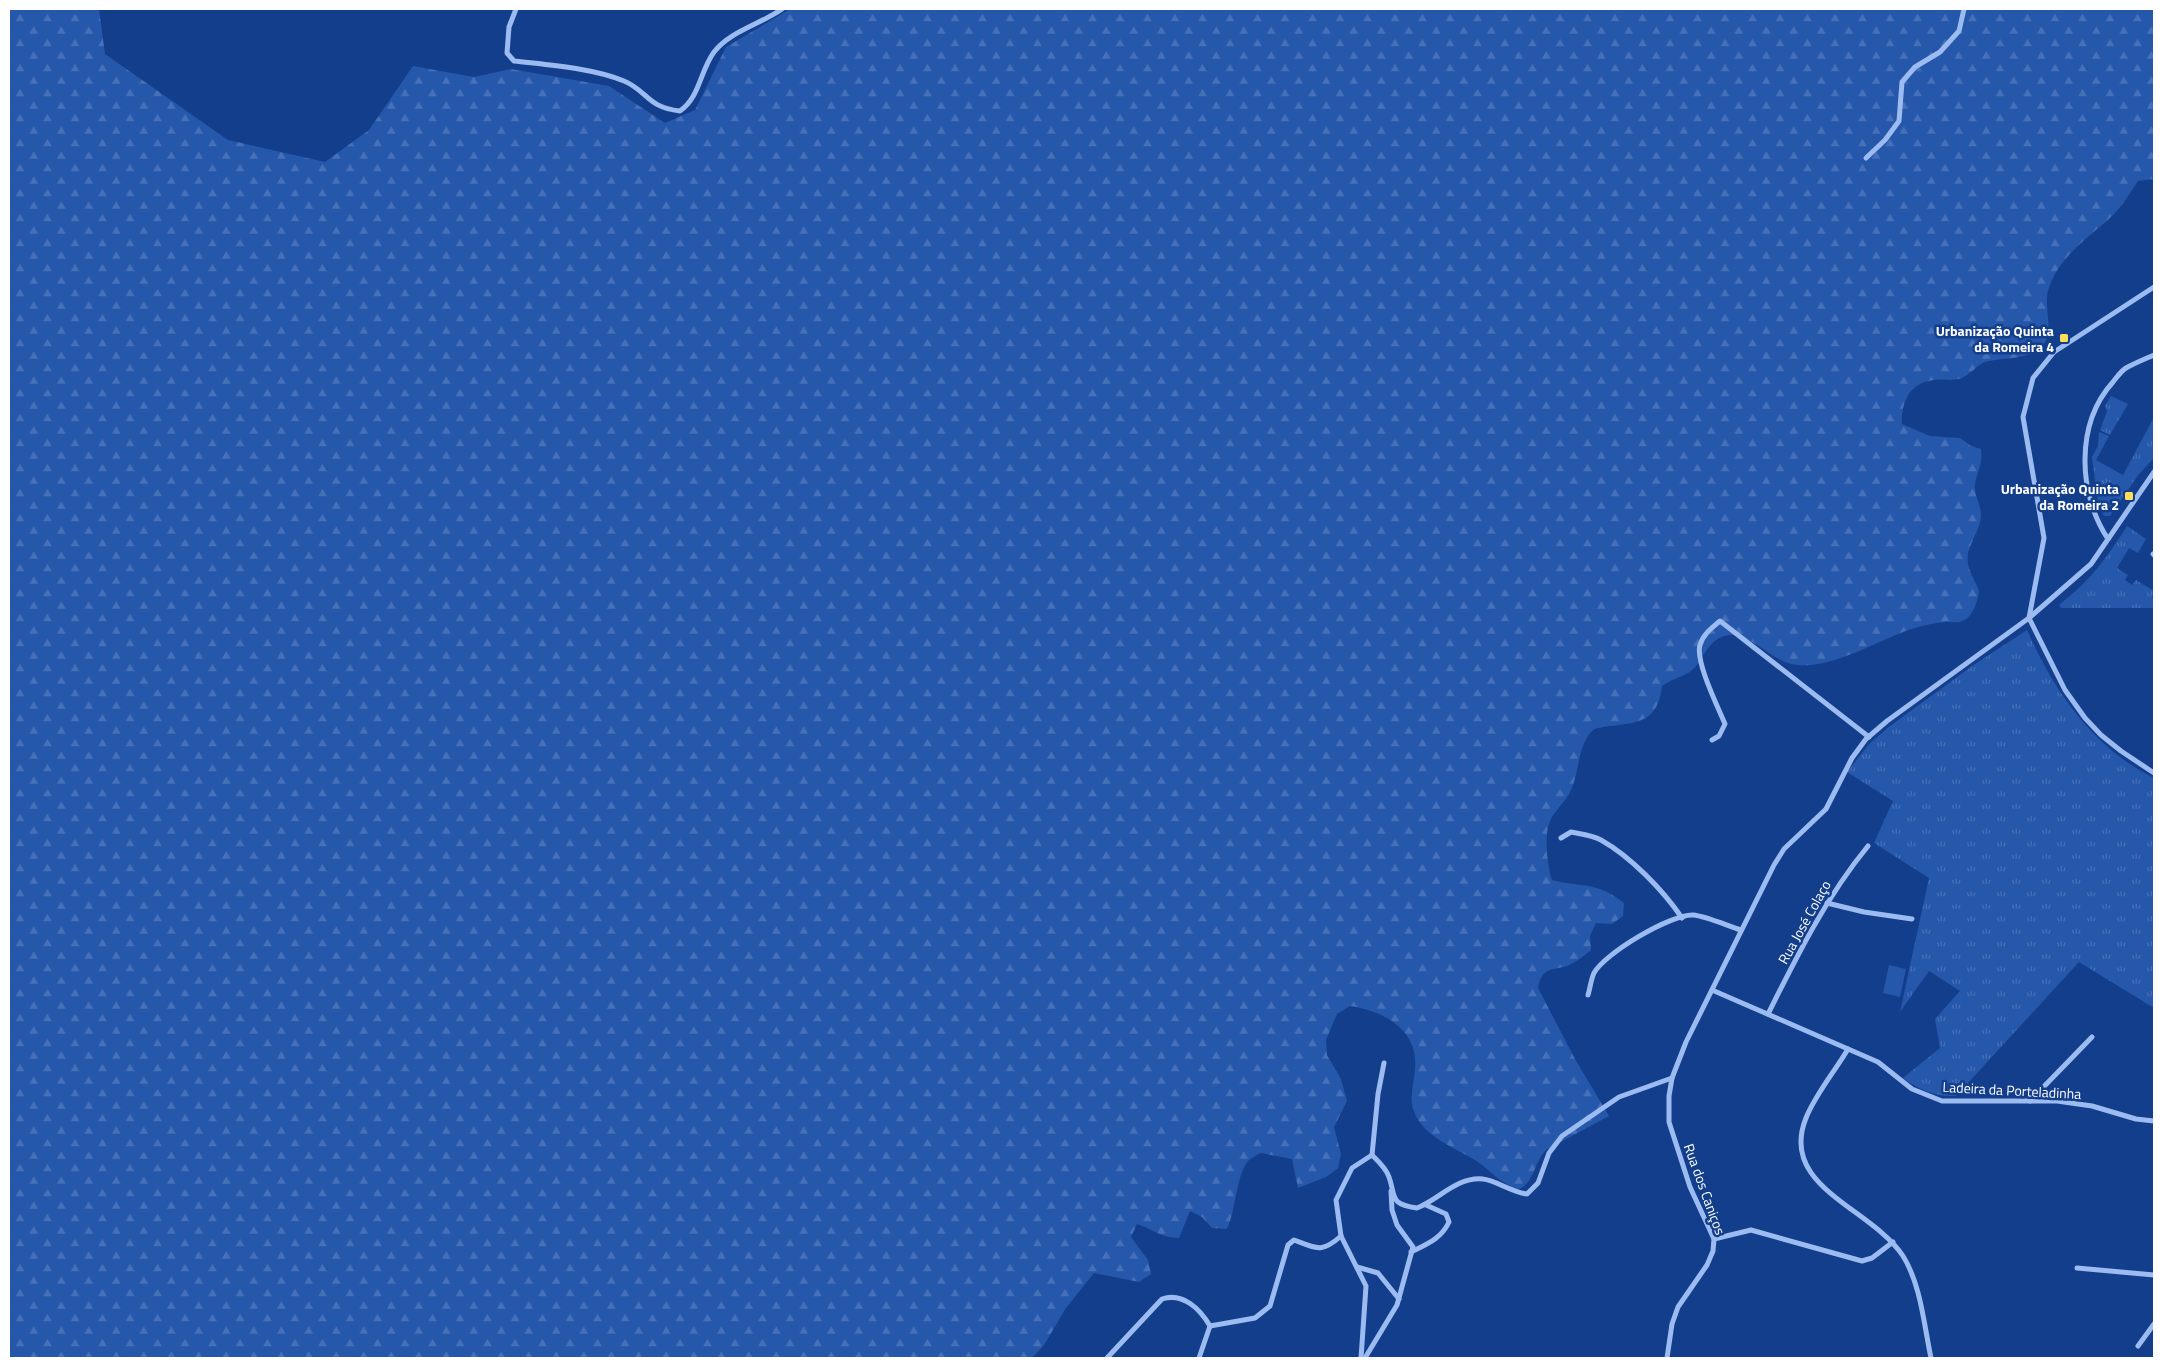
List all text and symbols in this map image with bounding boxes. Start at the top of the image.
place label: Urbanização Quinta da Romeira 4 [1936,320,2054,357]
marker: Urbanização Quinta da Romeira 4 [2058,332,2070,344]
place label: Urbanização Quinta da Romeira 2 [2001,478,2119,515]
marker: Urbanização Quinta da Romeira 2 [2123,490,2135,502]
street label: Rua José Colaço [1772,876,1836,968]
street label: Ladeira da Porteladinha [1942,1076,2082,1104]
street label: Rua dos Caniços [1679,1140,1731,1238]

